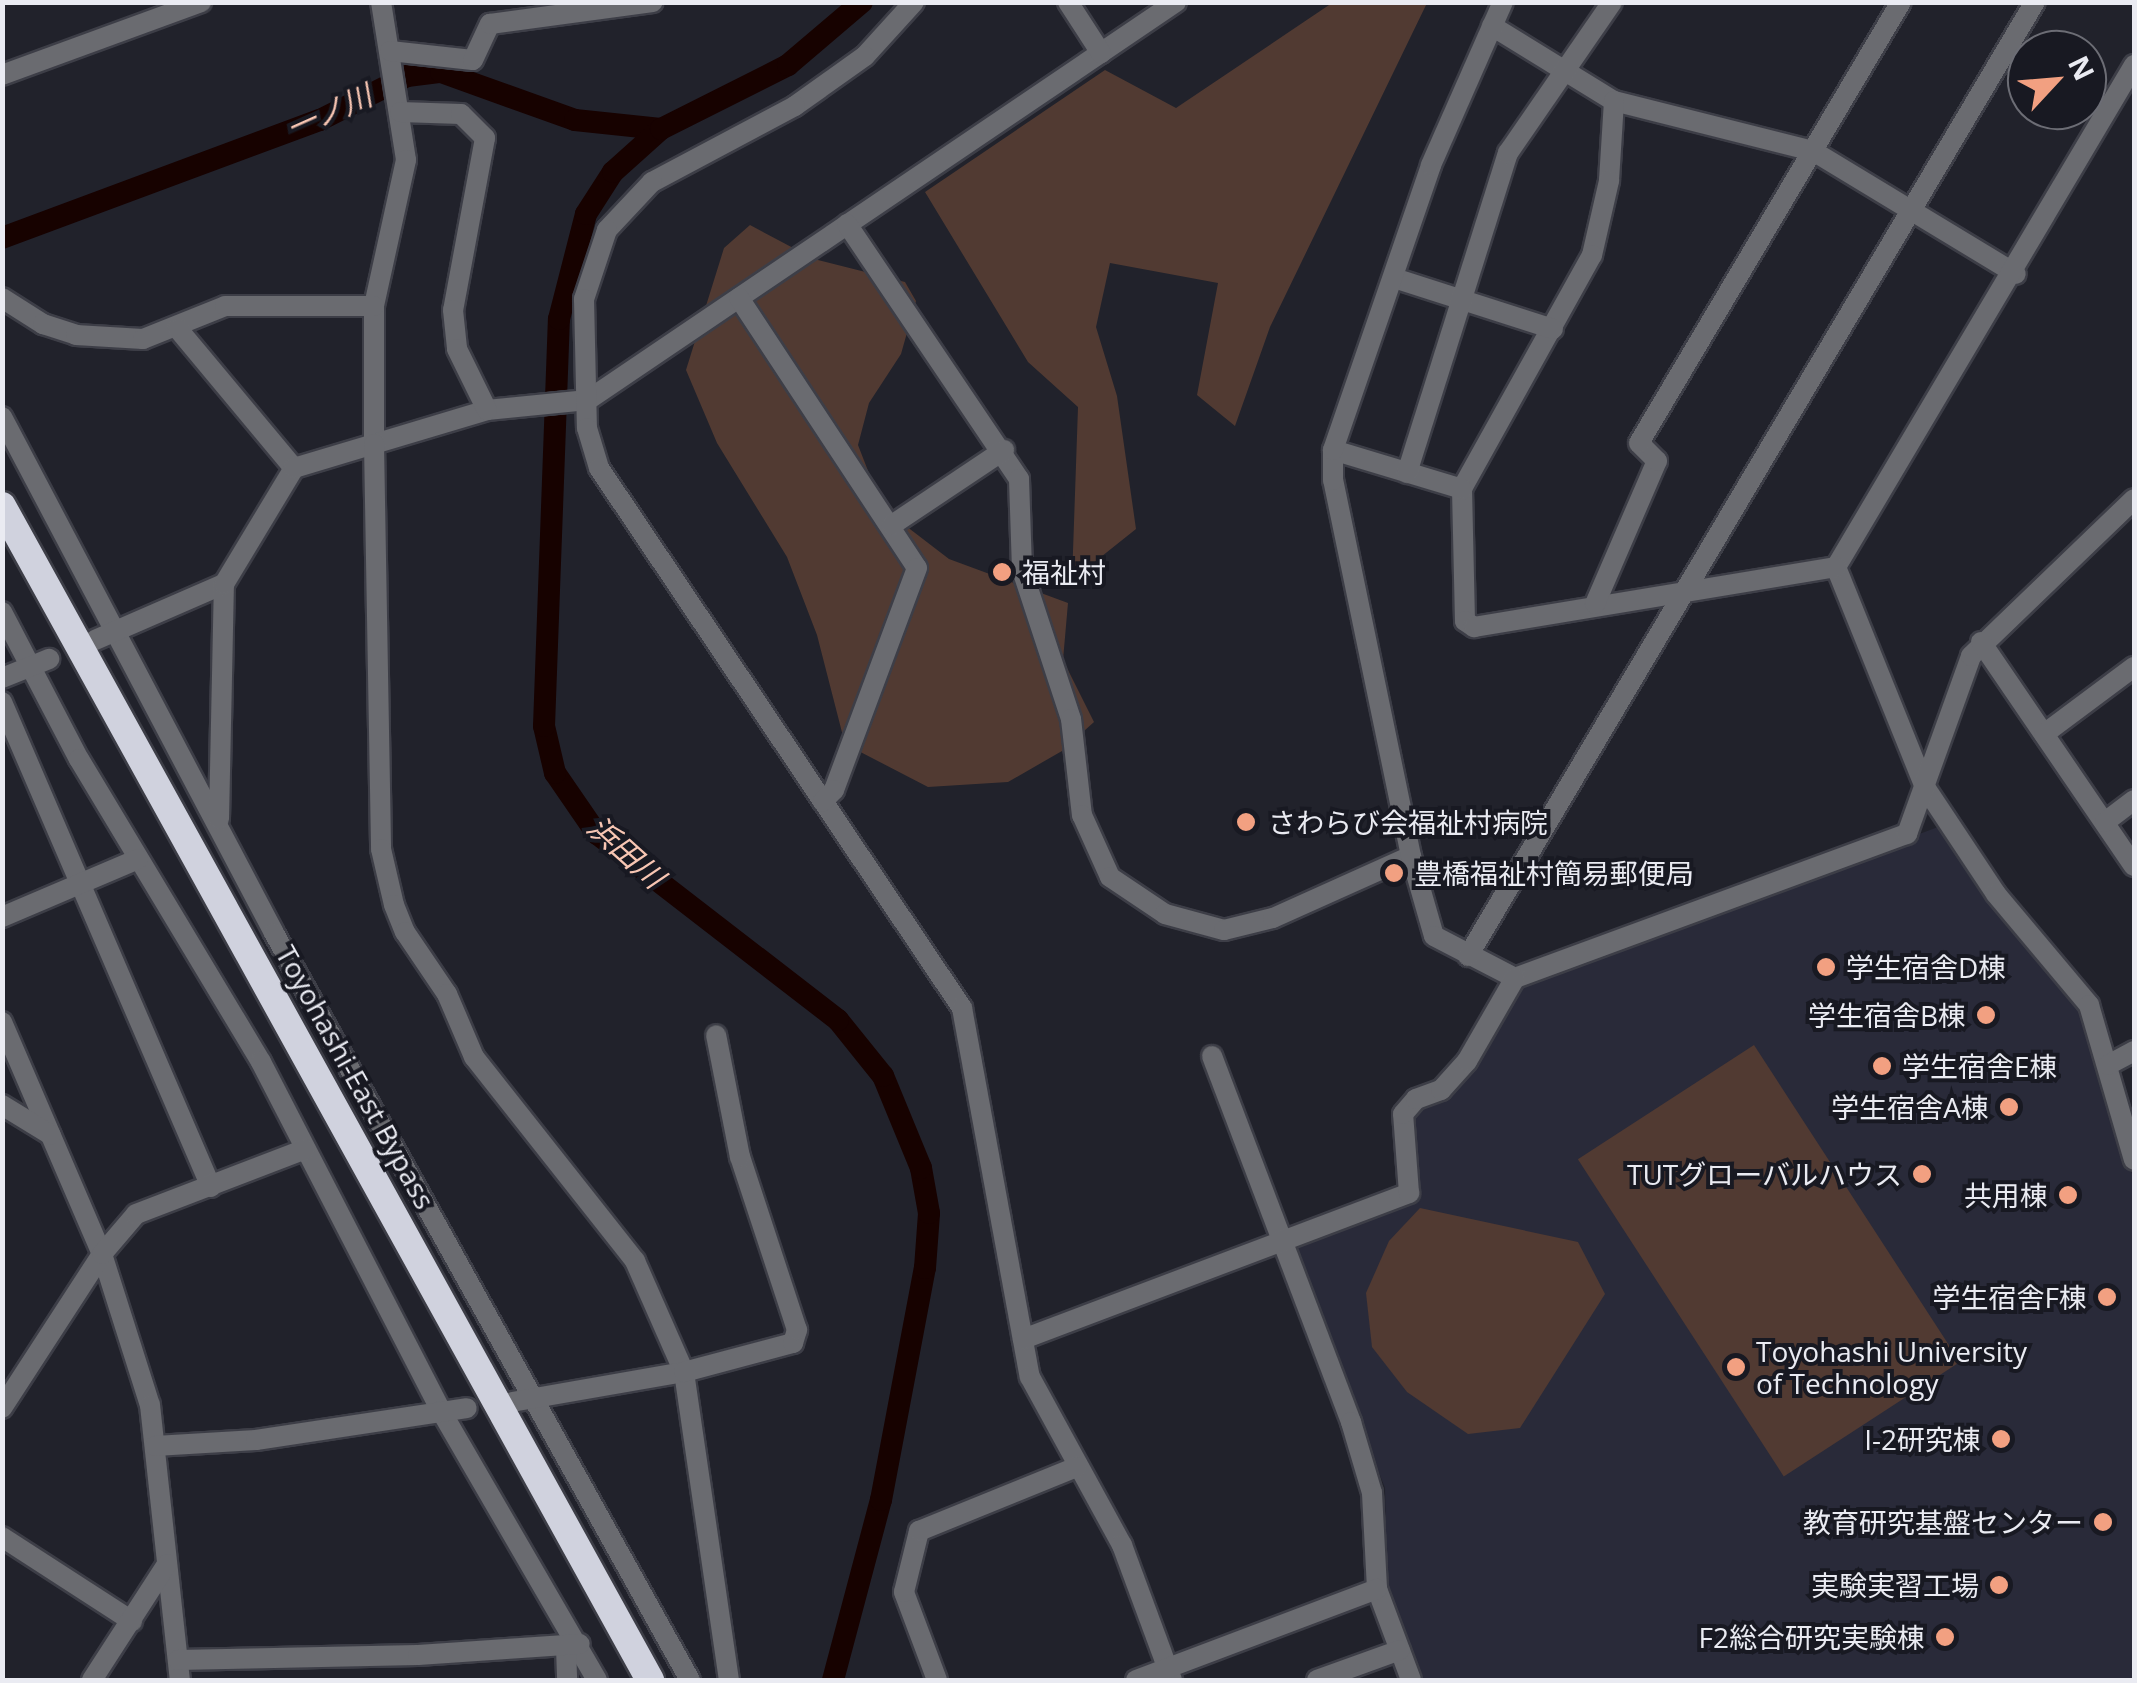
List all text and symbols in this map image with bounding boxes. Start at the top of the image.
north arrow [2007,30,2107,130]
text: N [2060,49,2104,86]
water label: 一ノ川 [281,77,377,147]
place label: 福祉村 [1022,555,1106,589]
marker: 福祉村 [991,561,1013,583]
place label: さわらび会福祉村病院 [1268,805,1548,839]
water label: 浜田川 [581,809,671,895]
marker: さわらび会福祉村病院 [1233,809,1259,835]
place label: 豊橋福祉村簡易郵便局 [1414,856,1694,890]
marker: 豊橋福祉村簡易郵便局 [1383,862,1405,884]
street label: Toyohashi-East Bypass [270,940,442,1214]
place label: 学生宿舎D棟 [1846,950,2006,984]
marker: 学生宿舎D棟 [1815,956,1837,978]
place label: 学生宿舎B棟 [1808,998,1966,1032]
marker: 学生宿舎B棟 [1975,1004,1997,1026]
place label: 学生宿舎E棟 [1902,1049,2058,1083]
marker: 学生宿舎E棟 [1871,1055,1893,1077]
place label: 学生宿舎A棟 [1831,1090,1989,1124]
marker: 学生宿舎A棟 [1998,1096,2020,1118]
place label: TUTグローバルハウス [1627,1157,1902,1191]
marker: TUTグローバルハウス [1911,1163,1933,1185]
place label: 共用棟 [1964,1178,2048,1212]
marker: 共用棟 [2057,1184,2079,1206]
place label: 学生宿舎F棟 [1933,1280,2087,1314]
marker: 学生宿舎F棟 [2096,1286,2118,1308]
place label: Toyohashi University of Technology [1756,1334,2027,1400]
marker: Toyohashi University of Technology [1725,1356,1747,1378]
place label: I-2研究棟 [1864,1422,1981,1456]
marker: I-2研究棟 [1990,1428,2012,1450]
place label: 教育研究基盤センター [1803,1505,2083,1539]
marker: 教育研究基盤センター [2092,1511,2114,1533]
place label: 実験実習工場 [1811,1568,1979,1602]
marker: 実験実習工場 [1988,1574,2010,1596]
place label: F2総合研究実験棟 [1699,1620,1925,1654]
marker: F2総合研究実験棟 [1934,1626,1956,1648]

